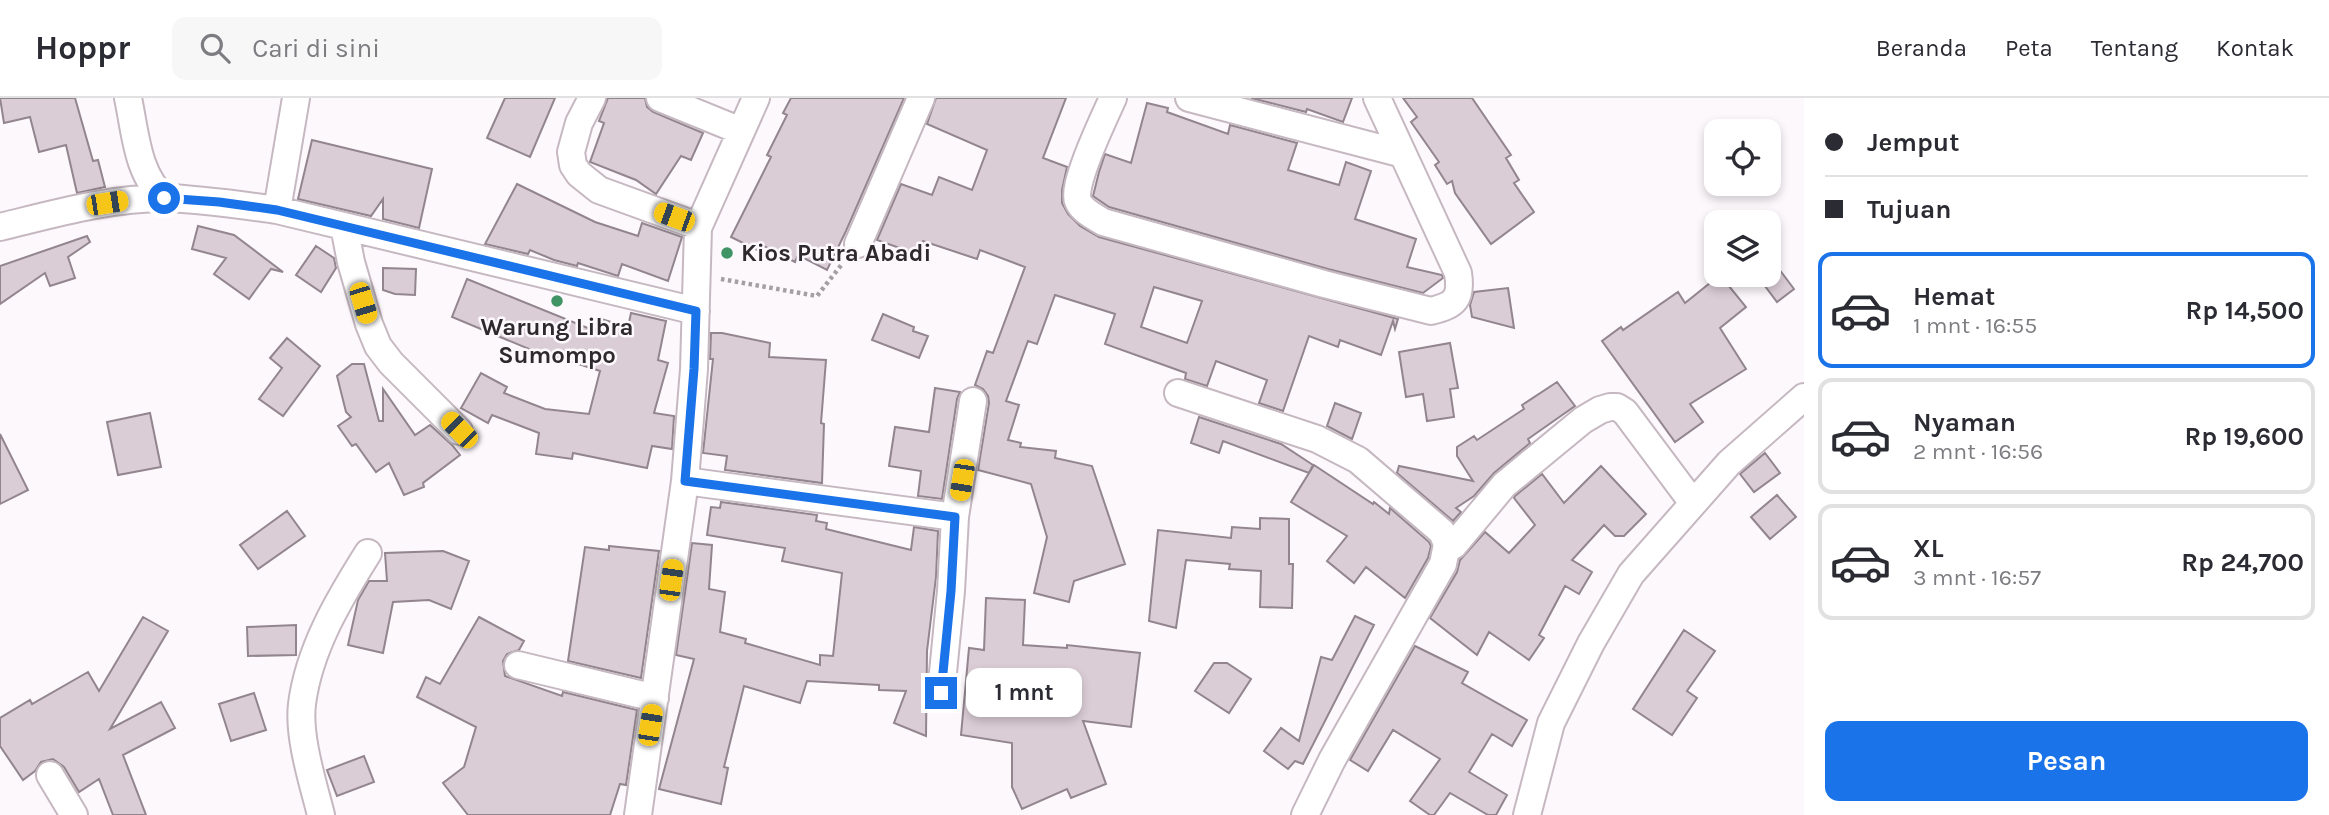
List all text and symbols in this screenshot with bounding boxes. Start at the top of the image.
search box [172,17,662,80]
text: Hoppr [35,29,130,67]
icon: search [196,29,234,67]
text: Cari di sini [252,33,380,64]
text: Beranda [1876,34,1967,62]
text: Peta [2005,34,2053,62]
text: Tentang [2091,34,2178,62]
text: Kontak [2216,34,2294,62]
map controls [1704,119,1781,287]
button: locate [1704,119,1781,196]
text: Jemput [1867,127,1959,158]
route start [148,182,180,214]
car [85,189,130,217]
text: Tujuan [1867,194,1951,225]
car [651,200,698,234]
button: layers [1704,210,1781,287]
place label: Kios Putra Abadi [741,239,931,267]
marker: Kios Putra Abadi [719,245,735,261]
icon: car [1829,279,1892,342]
car [347,280,380,326]
text: Hemat [1913,281,1995,312]
marker: Warung Libra Sumompo [549,293,565,309]
text: Rp 14,500 [2185,295,2304,326]
text: 1 mnt · 16:55 [1913,312,2037,339]
place label: Warung Libra Sumompo [480,313,634,369]
icon: car [1829,405,1892,468]
text: Nyaman [1913,407,2016,438]
car [437,408,482,452]
text: Rp 19,600 [2184,421,2304,452]
text: 2 mnt · 16:56 [1913,438,2043,465]
car [949,458,976,502]
icon: car [1829,531,1892,594]
text: XL [1913,533,1944,564]
text: Rp 24,700 [2181,547,2304,578]
car [658,558,685,602]
text: 3 mnt · 16:57 [1913,564,2041,591]
callout: 1 mnt [965,668,1081,718]
route end [925,677,957,709]
text: 1 mnt [994,679,1054,706]
car [637,703,664,747]
button: Pesan [1825,721,2308,801]

